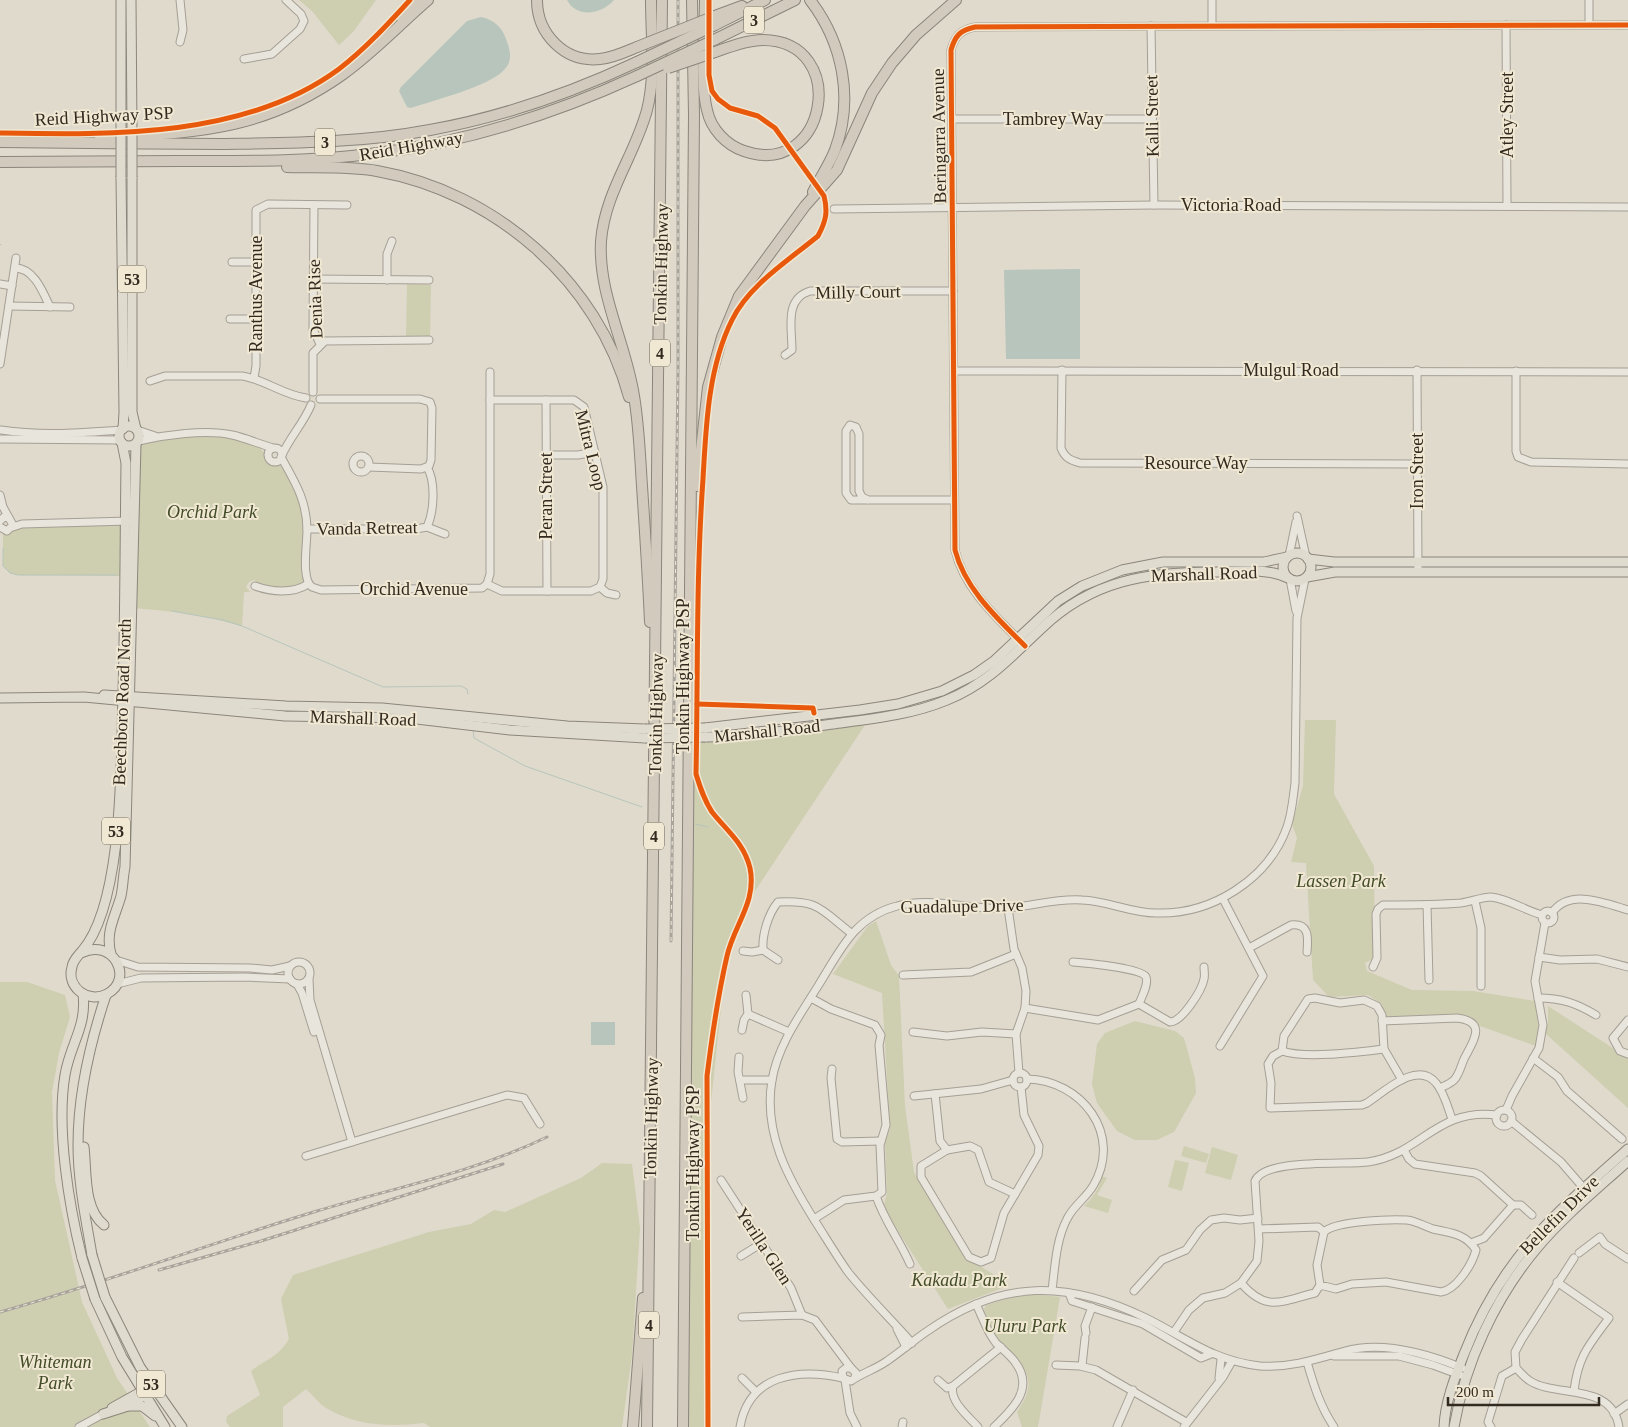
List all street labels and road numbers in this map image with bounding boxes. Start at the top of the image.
road number: 3 [744,6,764,34]
street label: Beringarra Avenue [928,68,950,204]
street label: Atley Street [1497,72,1517,158]
street label: Kalli Street [1141,75,1163,157]
street label: Reid Highway PSP [34,102,174,130]
street label: Tambrey Way [1003,109,1103,129]
street label: Reid Highway [358,127,464,165]
road number: 3 [315,128,335,156]
street label: Victoria Road [1181,195,1281,215]
street label: Tonkin Highway [650,203,672,325]
street label: Ranthus Avenue [246,235,266,353]
street label: Denia Rise [304,259,326,339]
road number: 53 [118,266,146,292]
street label: Milly Court [815,281,901,303]
road number: 4 [650,339,670,366]
street label: Mulgul Road [1243,360,1339,380]
street label: Mitra Loop [571,408,611,492]
street label: Iron Street [1407,433,1427,509]
street label: Peran Street [536,452,556,540]
street label: Resource Way [1144,453,1248,473]
street label: Vanda Retreat [316,517,418,539]
street label: Marshall Road [1150,562,1258,586]
street label: Orchid Avenue [360,579,468,599]
street label: Tonkin Highway PSP [673,598,693,754]
street label: Beechboro Road North [109,618,135,786]
street label: Tonkin Highway [645,653,667,775]
street label: Marshall Road [309,706,417,730]
street label: Marshall Road [713,715,821,747]
road number: 53 [102,818,130,844]
road number: 4 [644,822,664,849]
street label: Guadalupe Drive [900,895,1024,917]
street label: Tonkin Highway [640,1057,662,1179]
street label: Tonkin Highway PSP [683,1085,703,1241]
street label: Bellefin Drive [1515,1171,1603,1259]
street label: Yerilla Glen [732,1204,796,1288]
road number: 4 [639,1312,659,1338]
road number: 53 [137,1370,165,1398]

